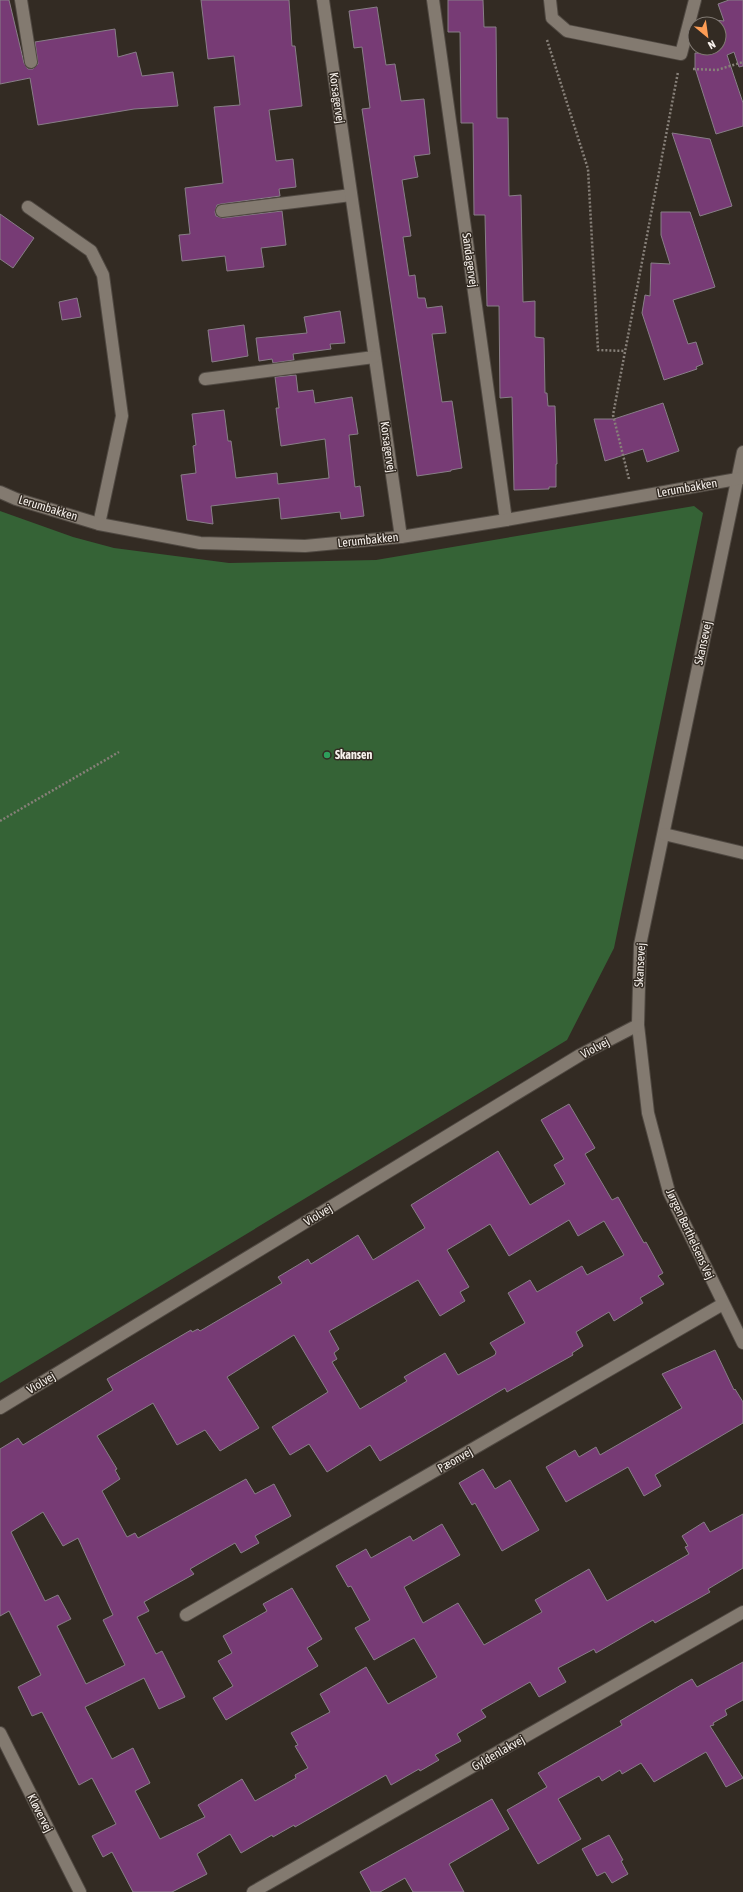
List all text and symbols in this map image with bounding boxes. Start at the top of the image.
north arrow [687,16,727,56]
text: N [706,38,718,52]
street label: Korsagervej [326,71,348,125]
street label: Sandagervej [459,232,481,288]
street label: Korsagervej [377,420,399,474]
street label: Lerumbakken [656,476,718,500]
street label: Lerumbakken [17,492,79,524]
street label: Lerumbakken [337,530,399,550]
street label: Skansevej [692,620,714,666]
place label: Skansen [335,748,372,762]
marker: Skansen [322,750,332,760]
street label: Skansevej [632,942,648,988]
street label: Violvej [578,1035,612,1061]
street label: Jørgen Berthelsens Vej [663,1187,717,1281]
street label: Violvej [301,1201,335,1229]
street label: Violvej [24,1369,58,1397]
street label: Pæonvej [435,1444,475,1476]
street label: Gyldenlakvej [469,1732,527,1774]
street label: Kløvervej [24,1791,56,1835]

